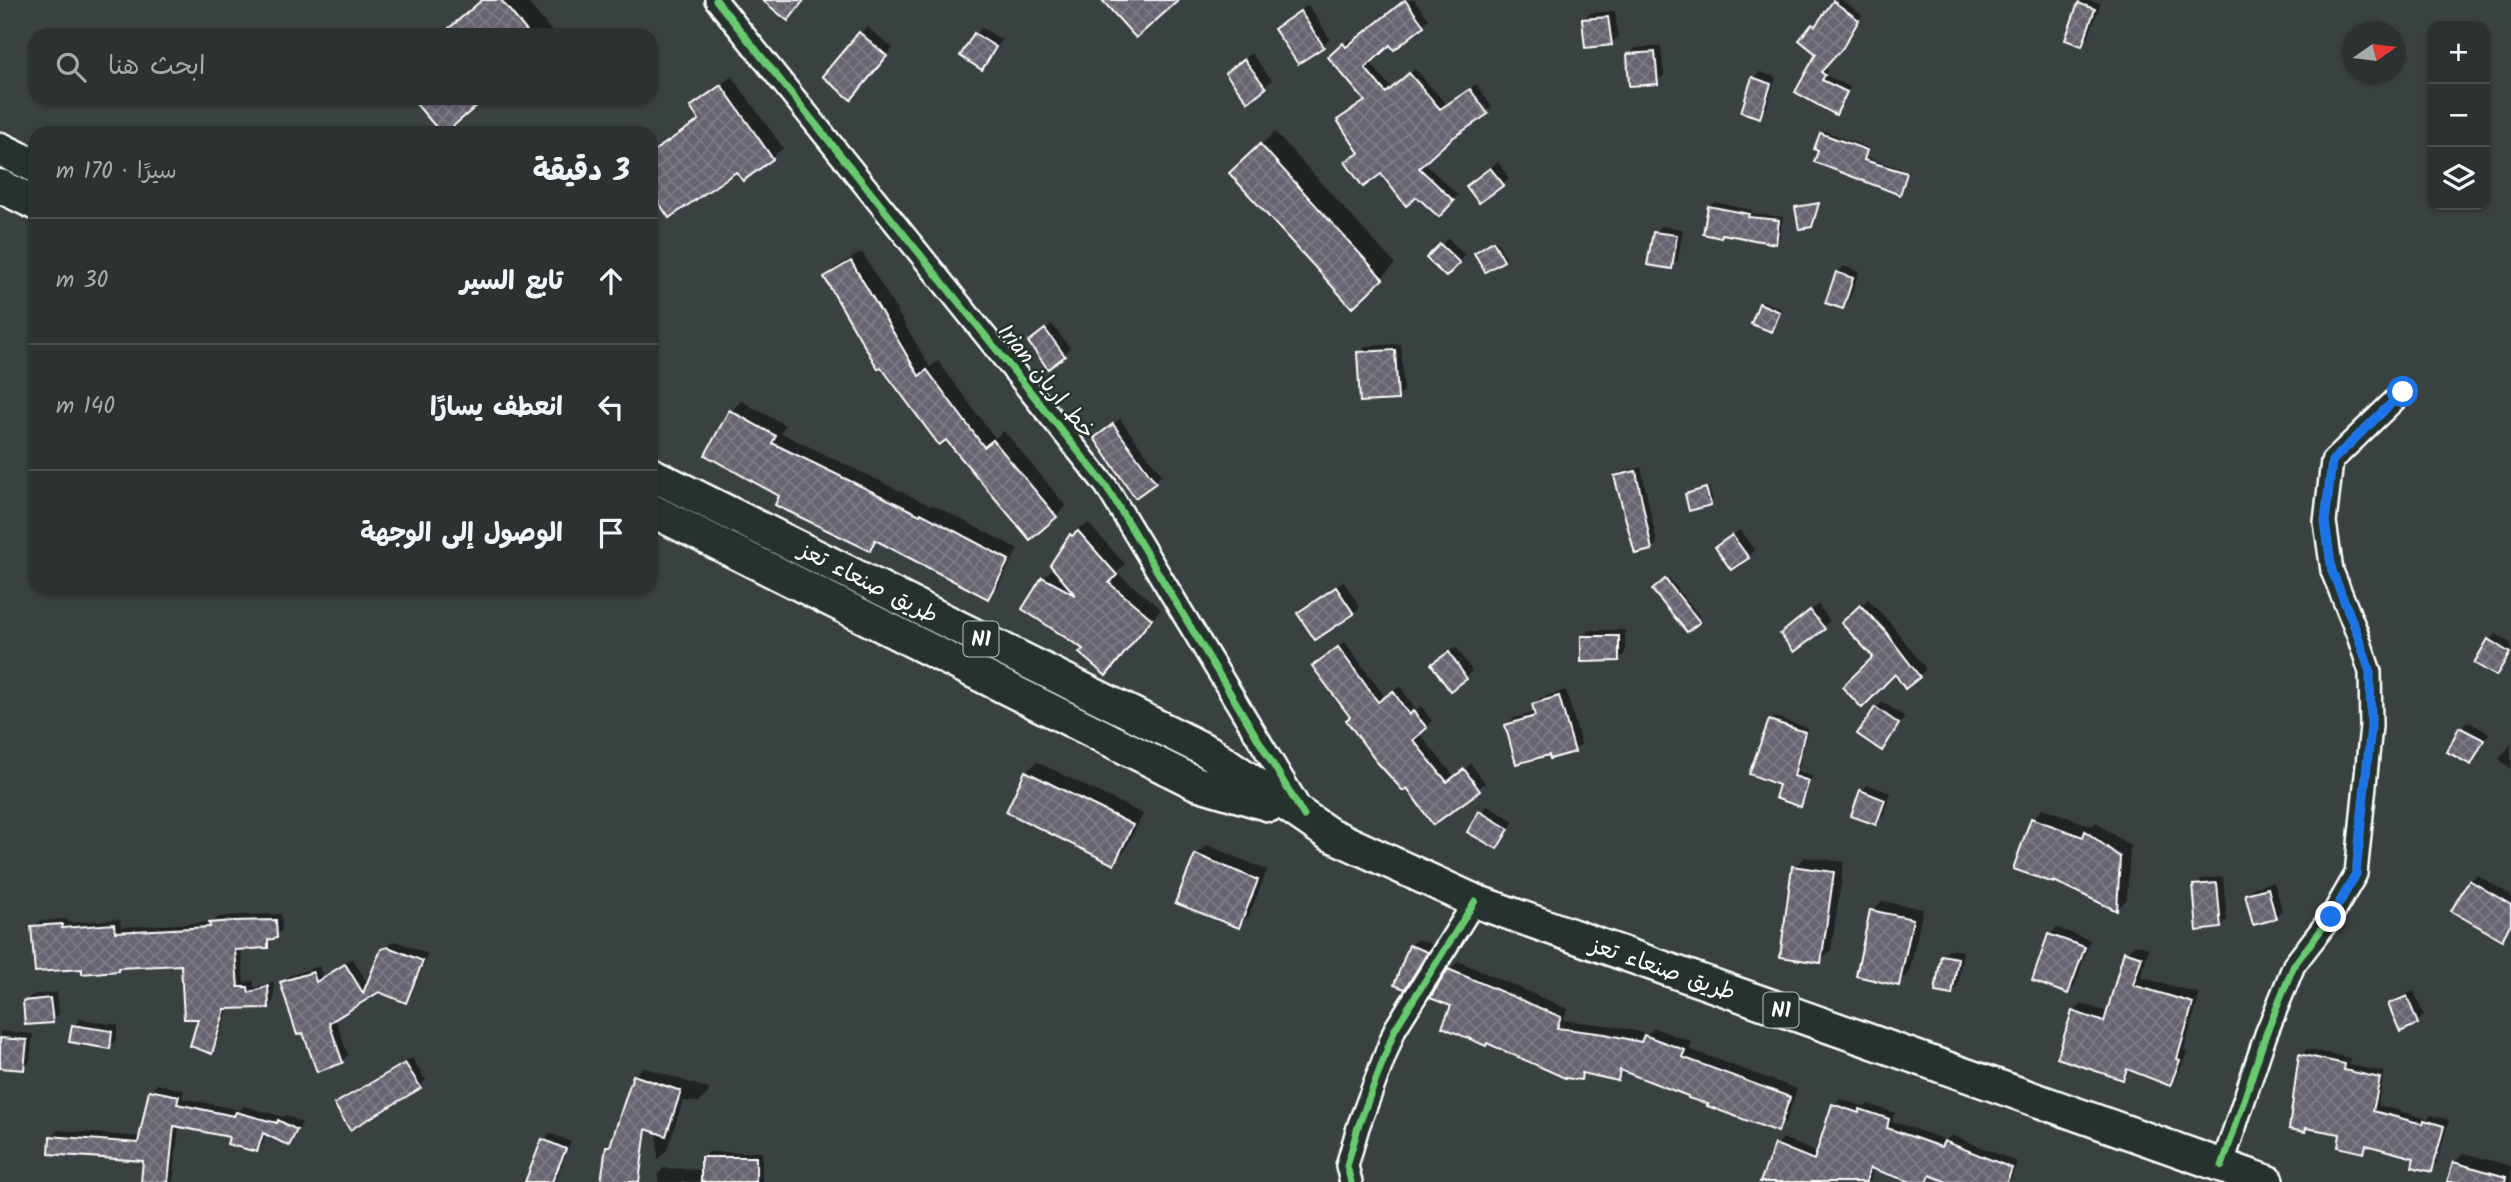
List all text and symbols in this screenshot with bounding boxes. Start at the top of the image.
north arrow [2343,21,2406,84]
map controls [2427,21,2490,210]
button: + [2427,21,2490,84]
search box [28,28,658,105]
text: ابحث هنا [108,46,205,88]
icon: search [52,48,90,86]
button: − [2427,84,2490,147]
button: layers [2427,147,2490,210]
text: 3 دقيقة [533,148,630,196]
text: سيرًا · 170 m [56,154,177,190]
text: تابع السير [460,261,563,303]
icon: ahead [592,262,630,300]
text: 30 m [56,263,108,299]
street label: Irian خط اريان [987,317,1104,448]
route start [2387,376,2418,407]
text: انعطف يسارًا [430,387,563,429]
icon: left [592,388,630,426]
text: 140 m [56,389,115,425]
text: الوصول إلى الوجهة [360,513,563,555]
icon: arrive [592,514,630,552]
street label: طريق صنعاء تعز [790,532,944,634]
road number: N1 [964,622,998,656]
route end [2315,901,2346,932]
street label: طريق صنعاء تعز [1583,927,1740,1012]
road number: N1 [1764,992,1798,1028]

